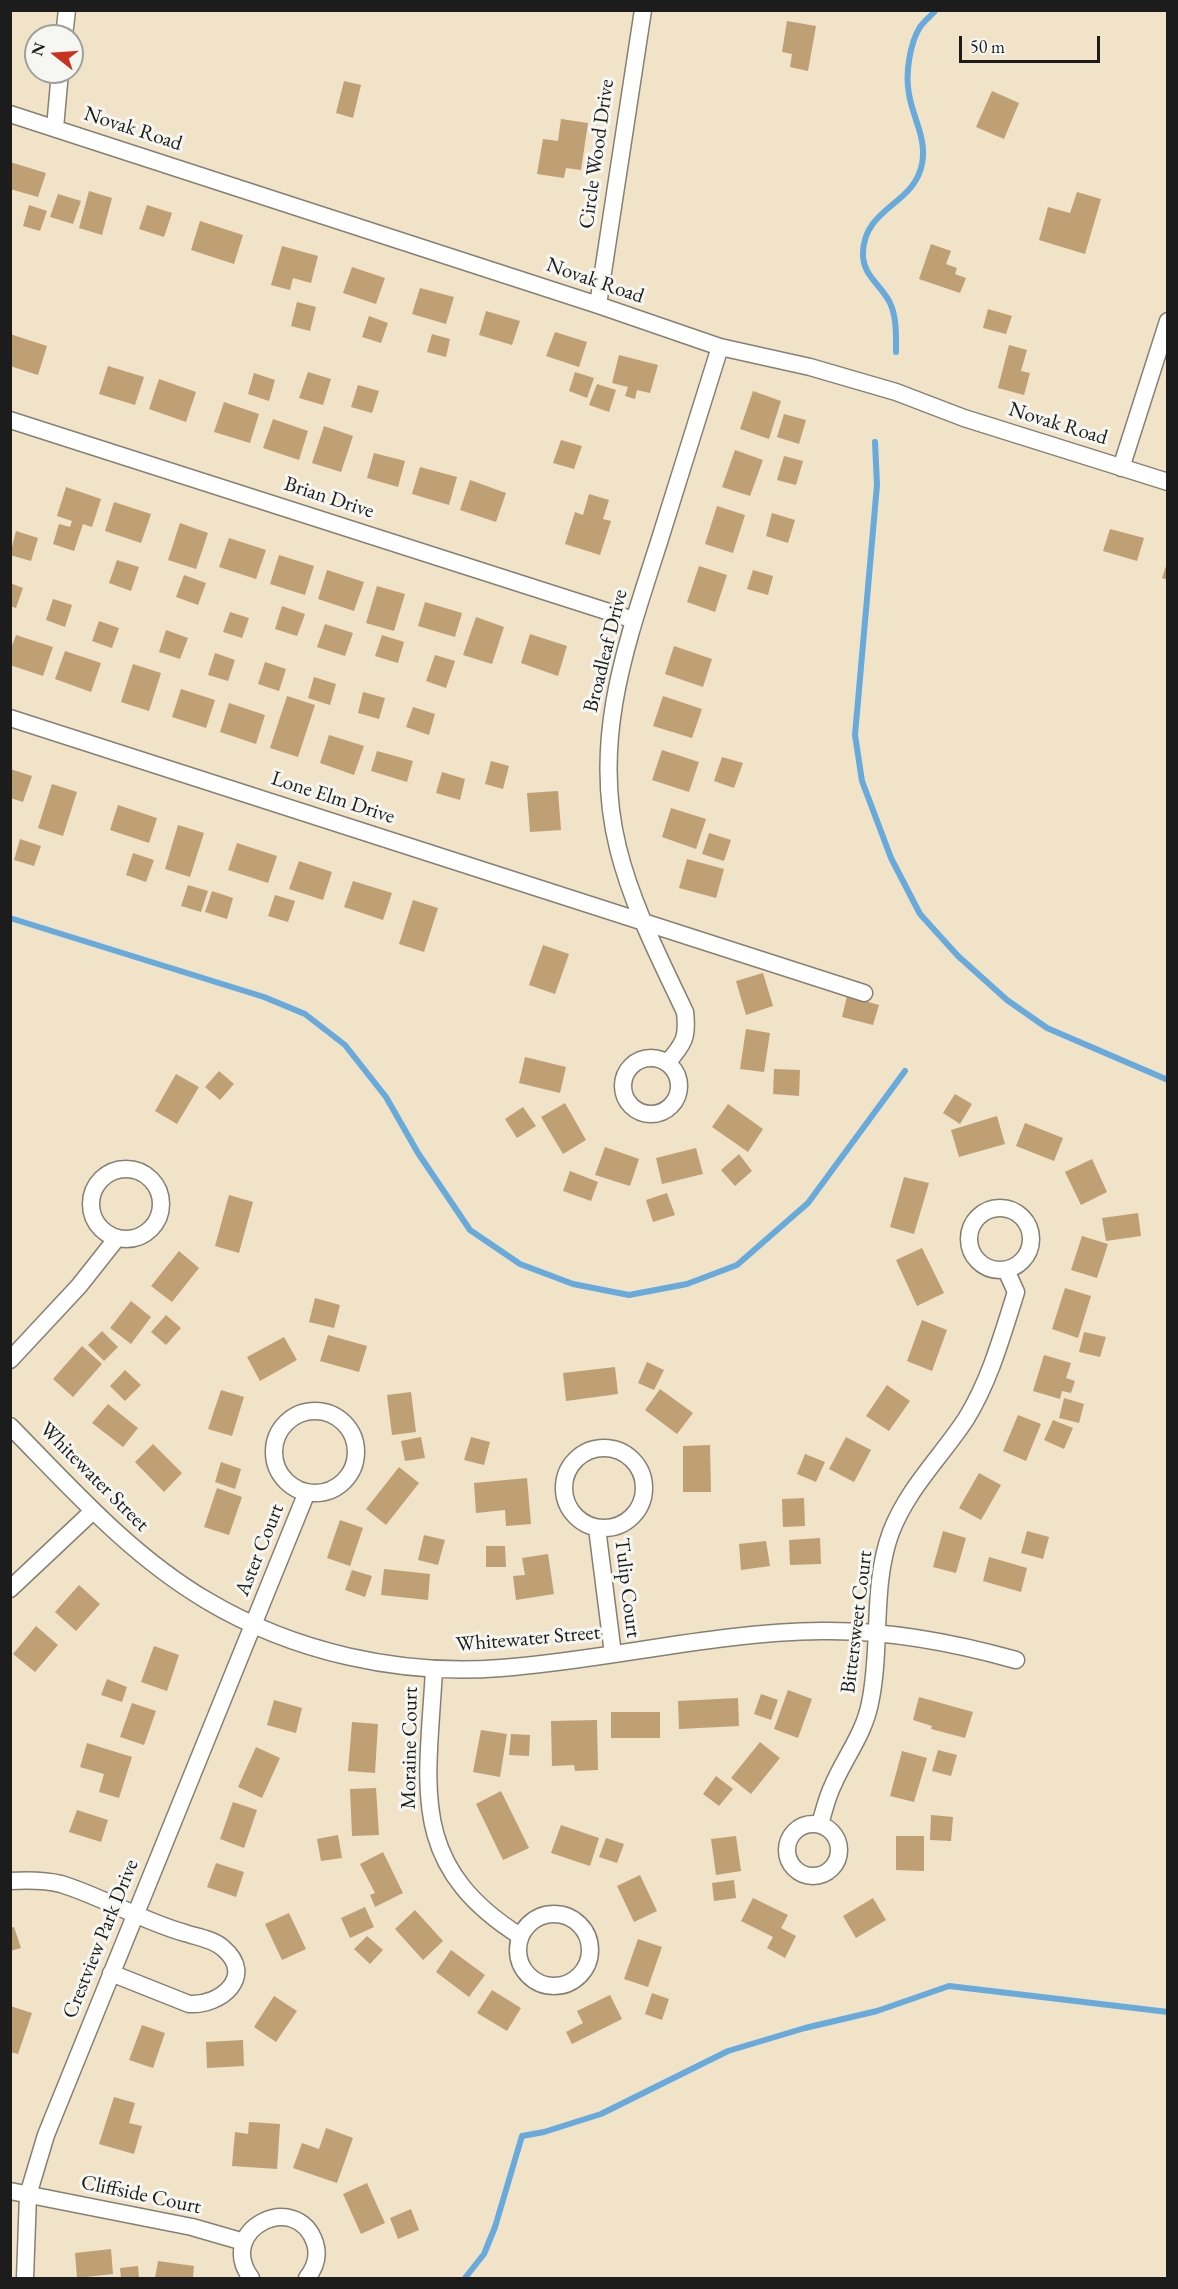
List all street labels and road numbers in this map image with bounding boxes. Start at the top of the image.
street label: Circle Wood Drive [574,78,620,230]
street label: Novak Road [81,101,185,157]
street label: Novak Road [543,252,647,310]
street label: Novak Road [1006,397,1110,451]
street label: Brian Drive [281,472,377,524]
street label: Broadleaf Drive [579,587,633,715]
street label: Lone Elm Drive [268,766,398,830]
street label: Whitewater Street [34,1417,154,1537]
street label: Aster Court [230,1500,290,1600]
street label: Tulip Court [608,1537,646,1639]
street label: Bittersweet Court [836,1549,878,1695]
street label: Whitewater Street [455,1620,601,1658]
street label: Moraine Court [396,1686,424,1810]
street label: Crestview Park Drive [58,1856,144,2022]
street label: Cliffside Court [79,2170,203,2220]

